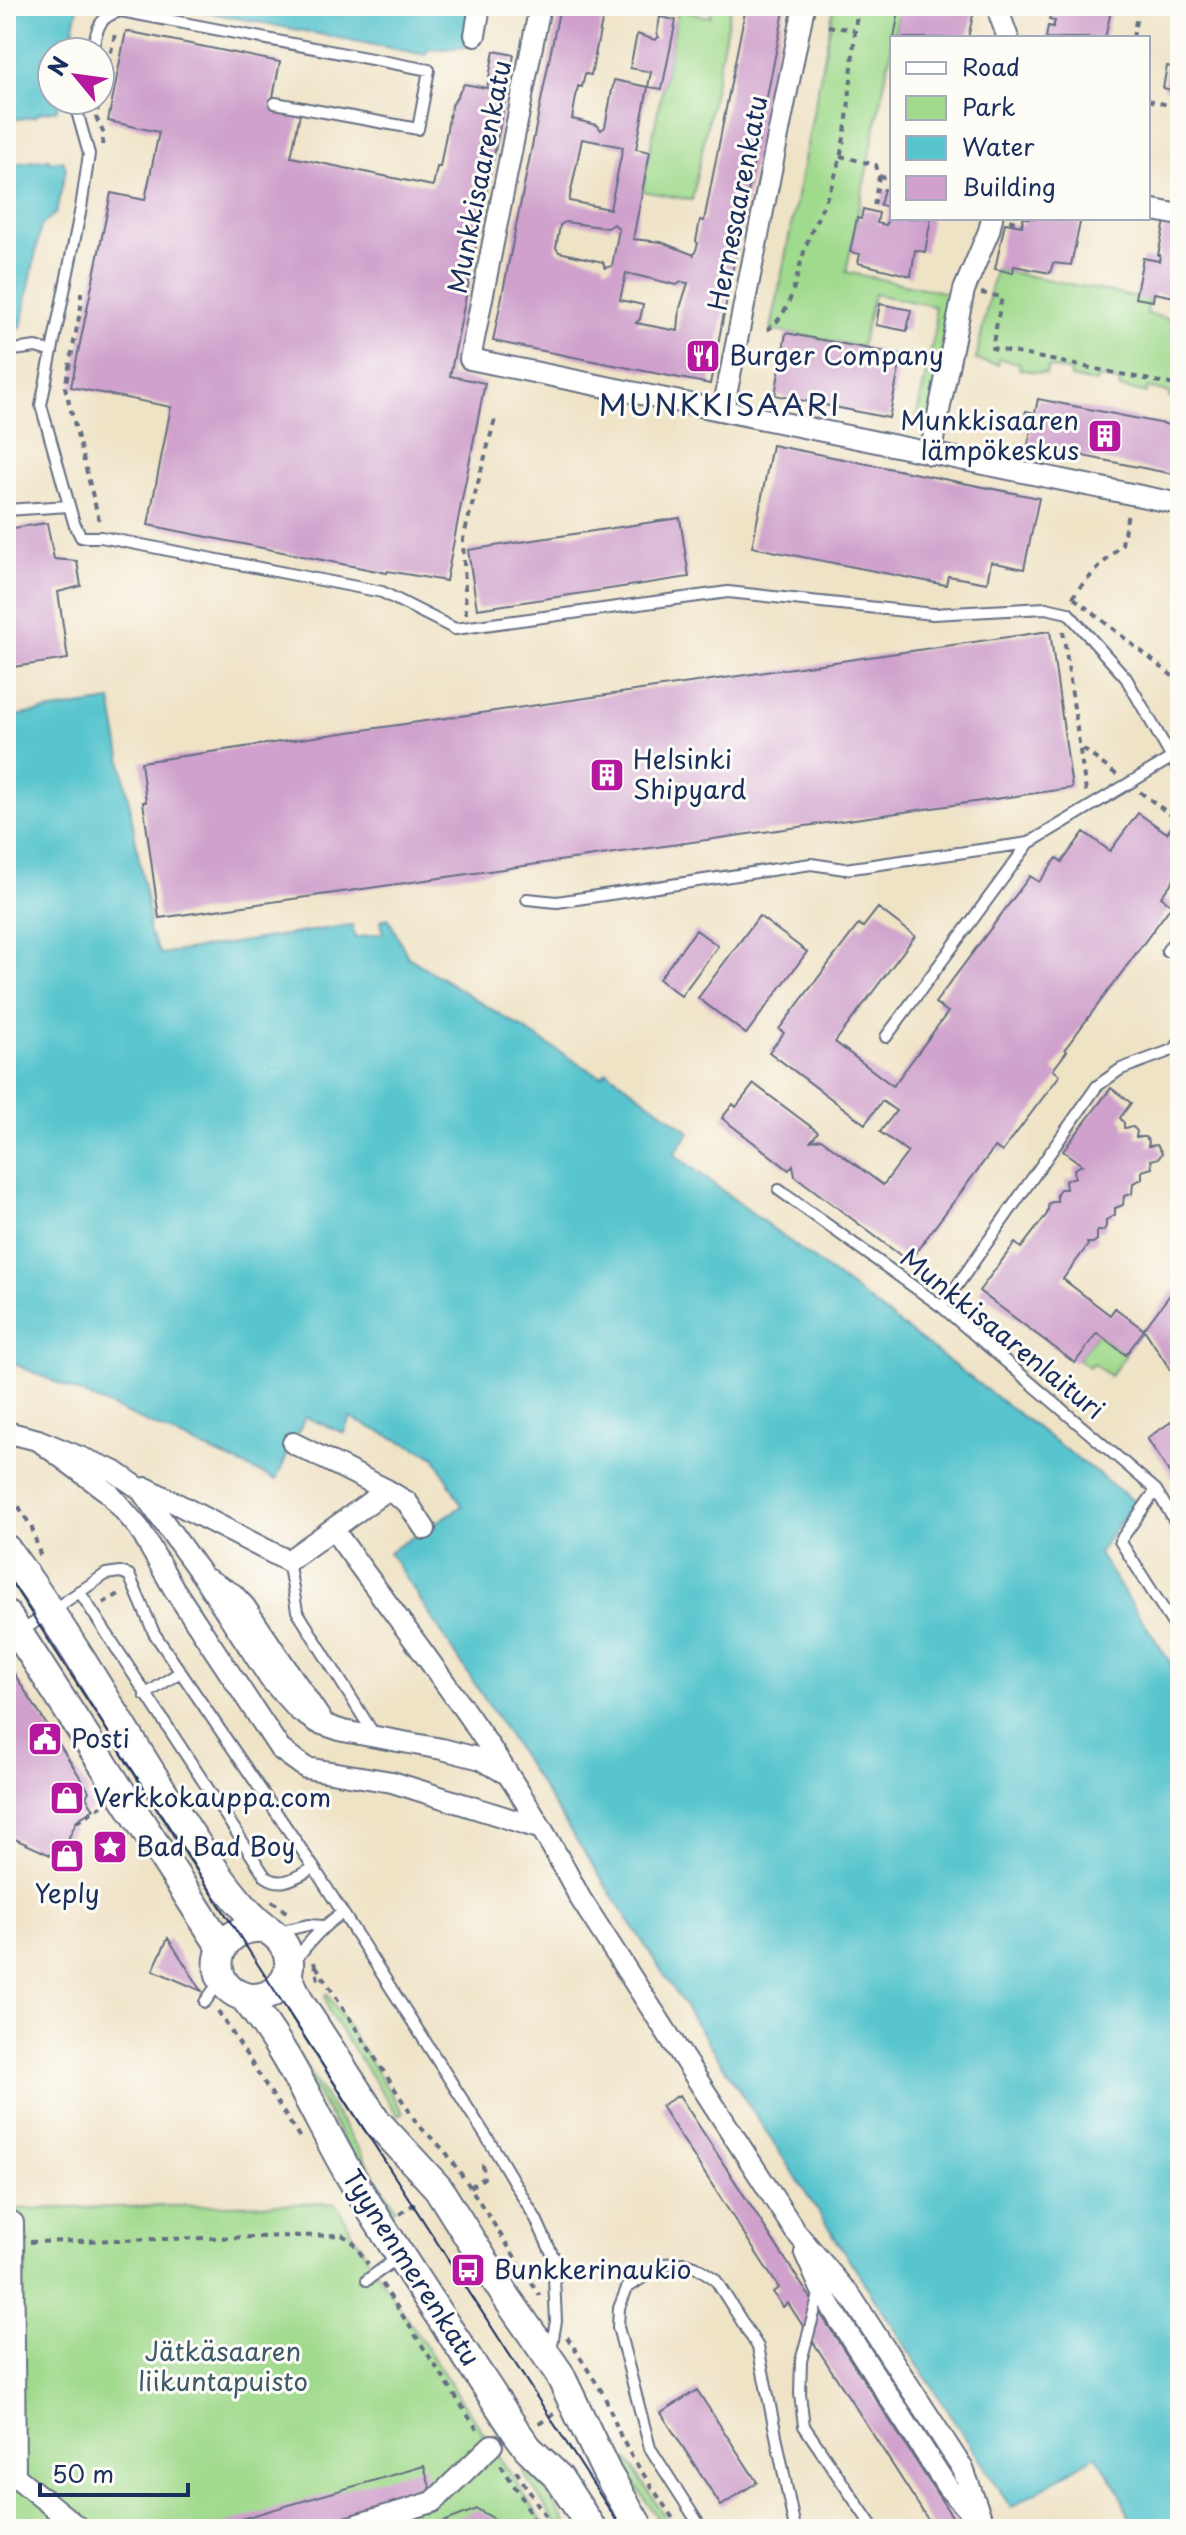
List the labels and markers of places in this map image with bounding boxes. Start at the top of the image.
place label: Burger Company [729,335,944,374]
restaurant icon: Burger Company [684,337,722,375]
place label: Munkkisaaren lämpökeskus [900,400,1079,469]
building icon: Munkkisaaren lämpökeskus [1086,417,1124,455]
place label: Helsinki Shipyard [633,739,747,808]
building icon: Helsinki Shipyard [588,756,626,794]
place label: Posti [71,1718,130,1757]
public building icon: Posti [26,1720,64,1758]
place label: Verkkokauppa.com [93,1777,331,1816]
shop icon: Verkkokauppa.com [48,1779,86,1817]
place label: Bad Bad Boy [136,1826,295,1865]
place icon: Bad Bad Boy [91,1828,129,1866]
shop icon: Yeply [48,1837,86,1875]
place label: Yeply [34,1873,100,1912]
place label: Bunkkerinaukio [494,2249,691,2288]
bus stop icon: Bunkkerinaukio [449,2251,487,2289]

